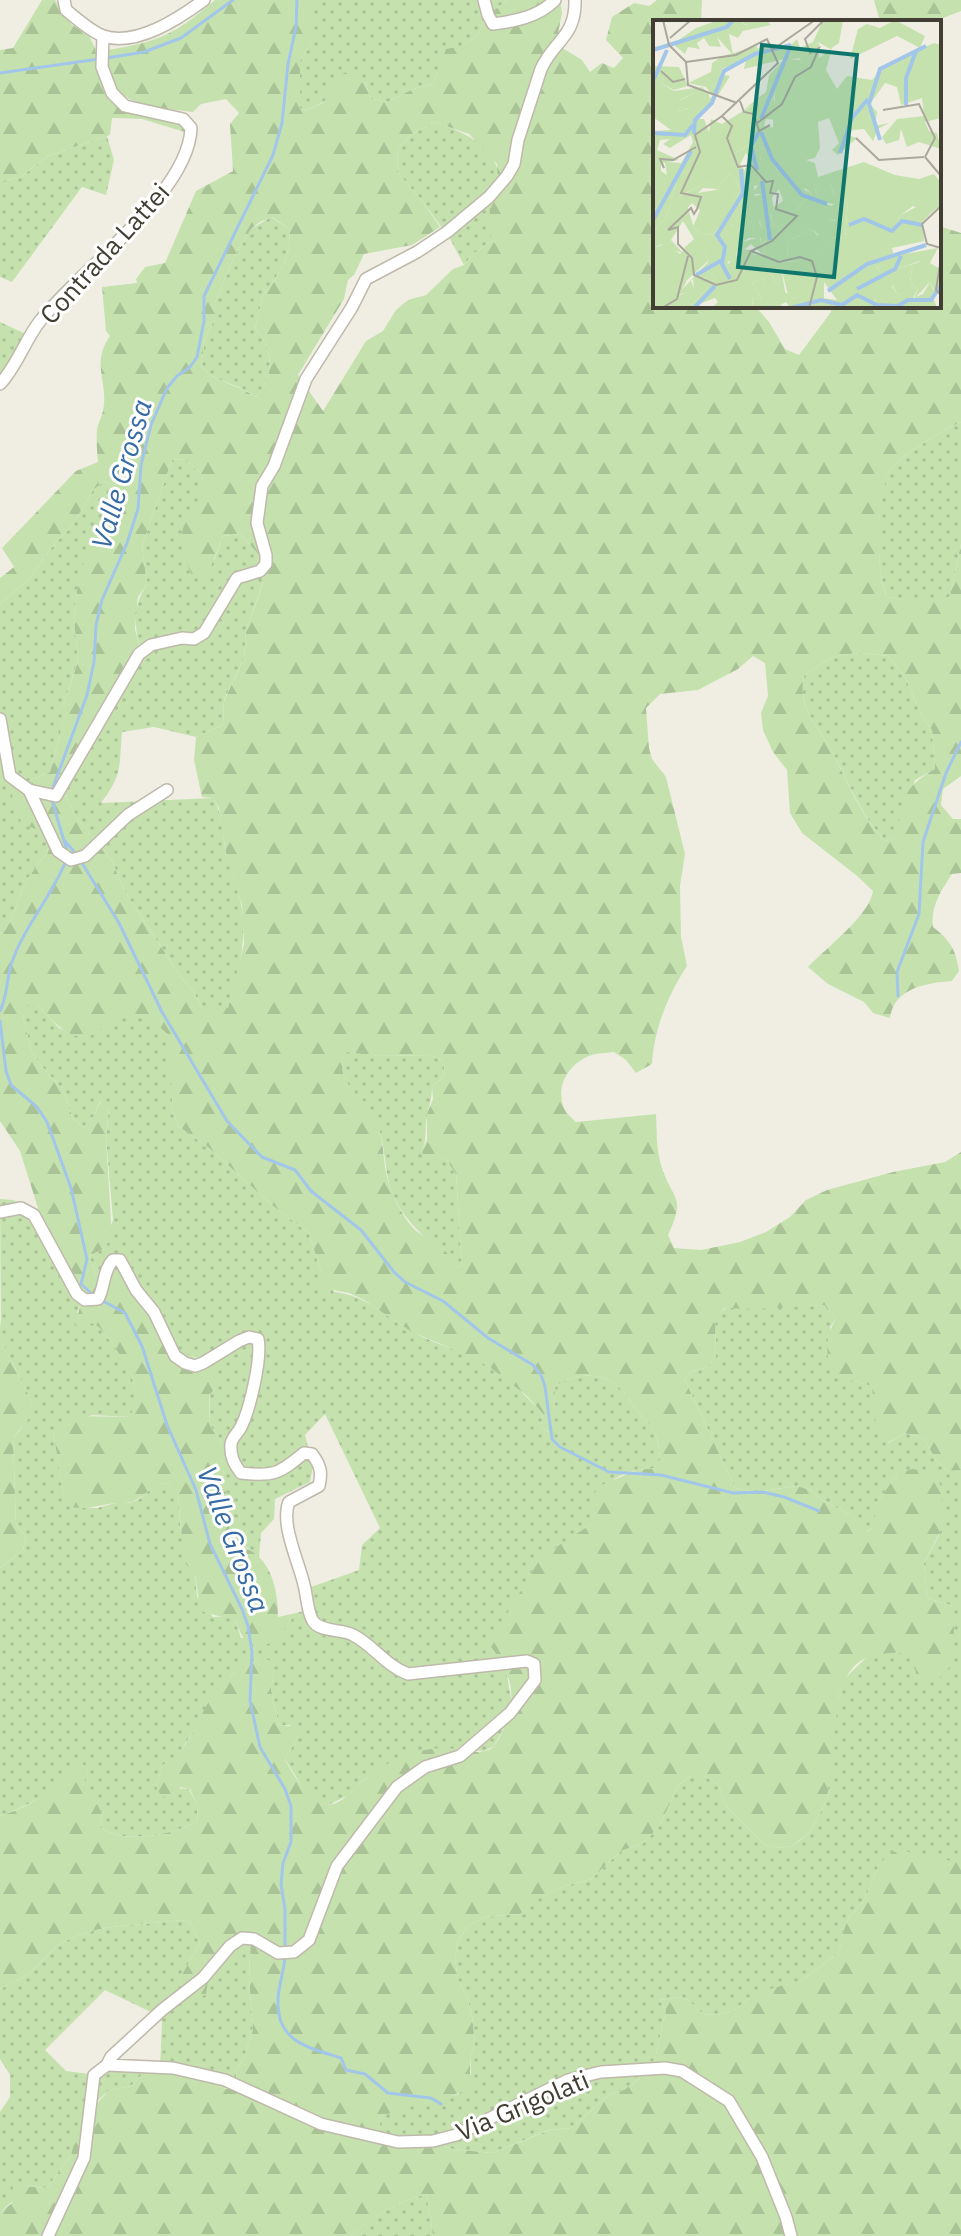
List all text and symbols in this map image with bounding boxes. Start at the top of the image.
inset map [653,20,941,308]
street label: Contrada Lattei [32,175,176,331]
water label: Valle Grossa [82,395,160,553]
water label: Valle Grossa [189,1460,279,1618]
street label: Via Grigolati [450,2062,594,2148]

